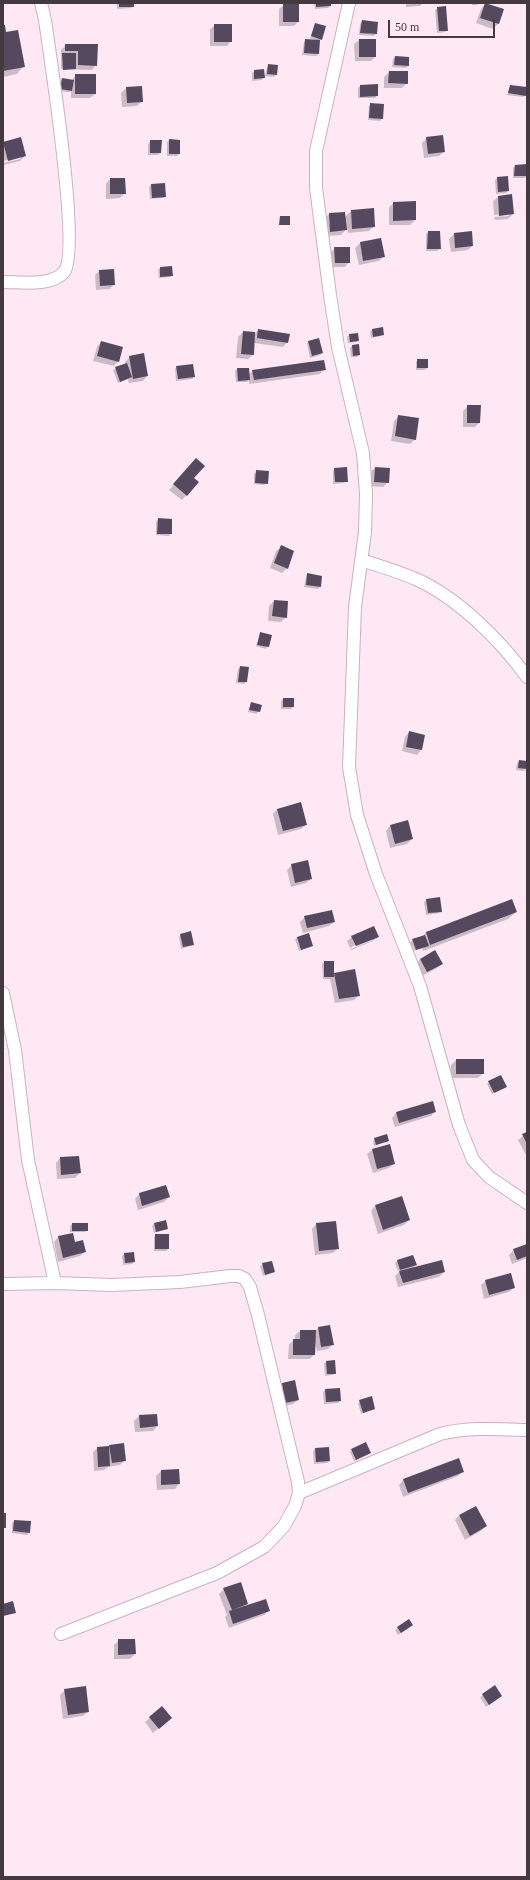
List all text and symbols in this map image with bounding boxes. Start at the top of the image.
scale bar [390,12,497,38]
text: 50 m [395,20,419,34]

